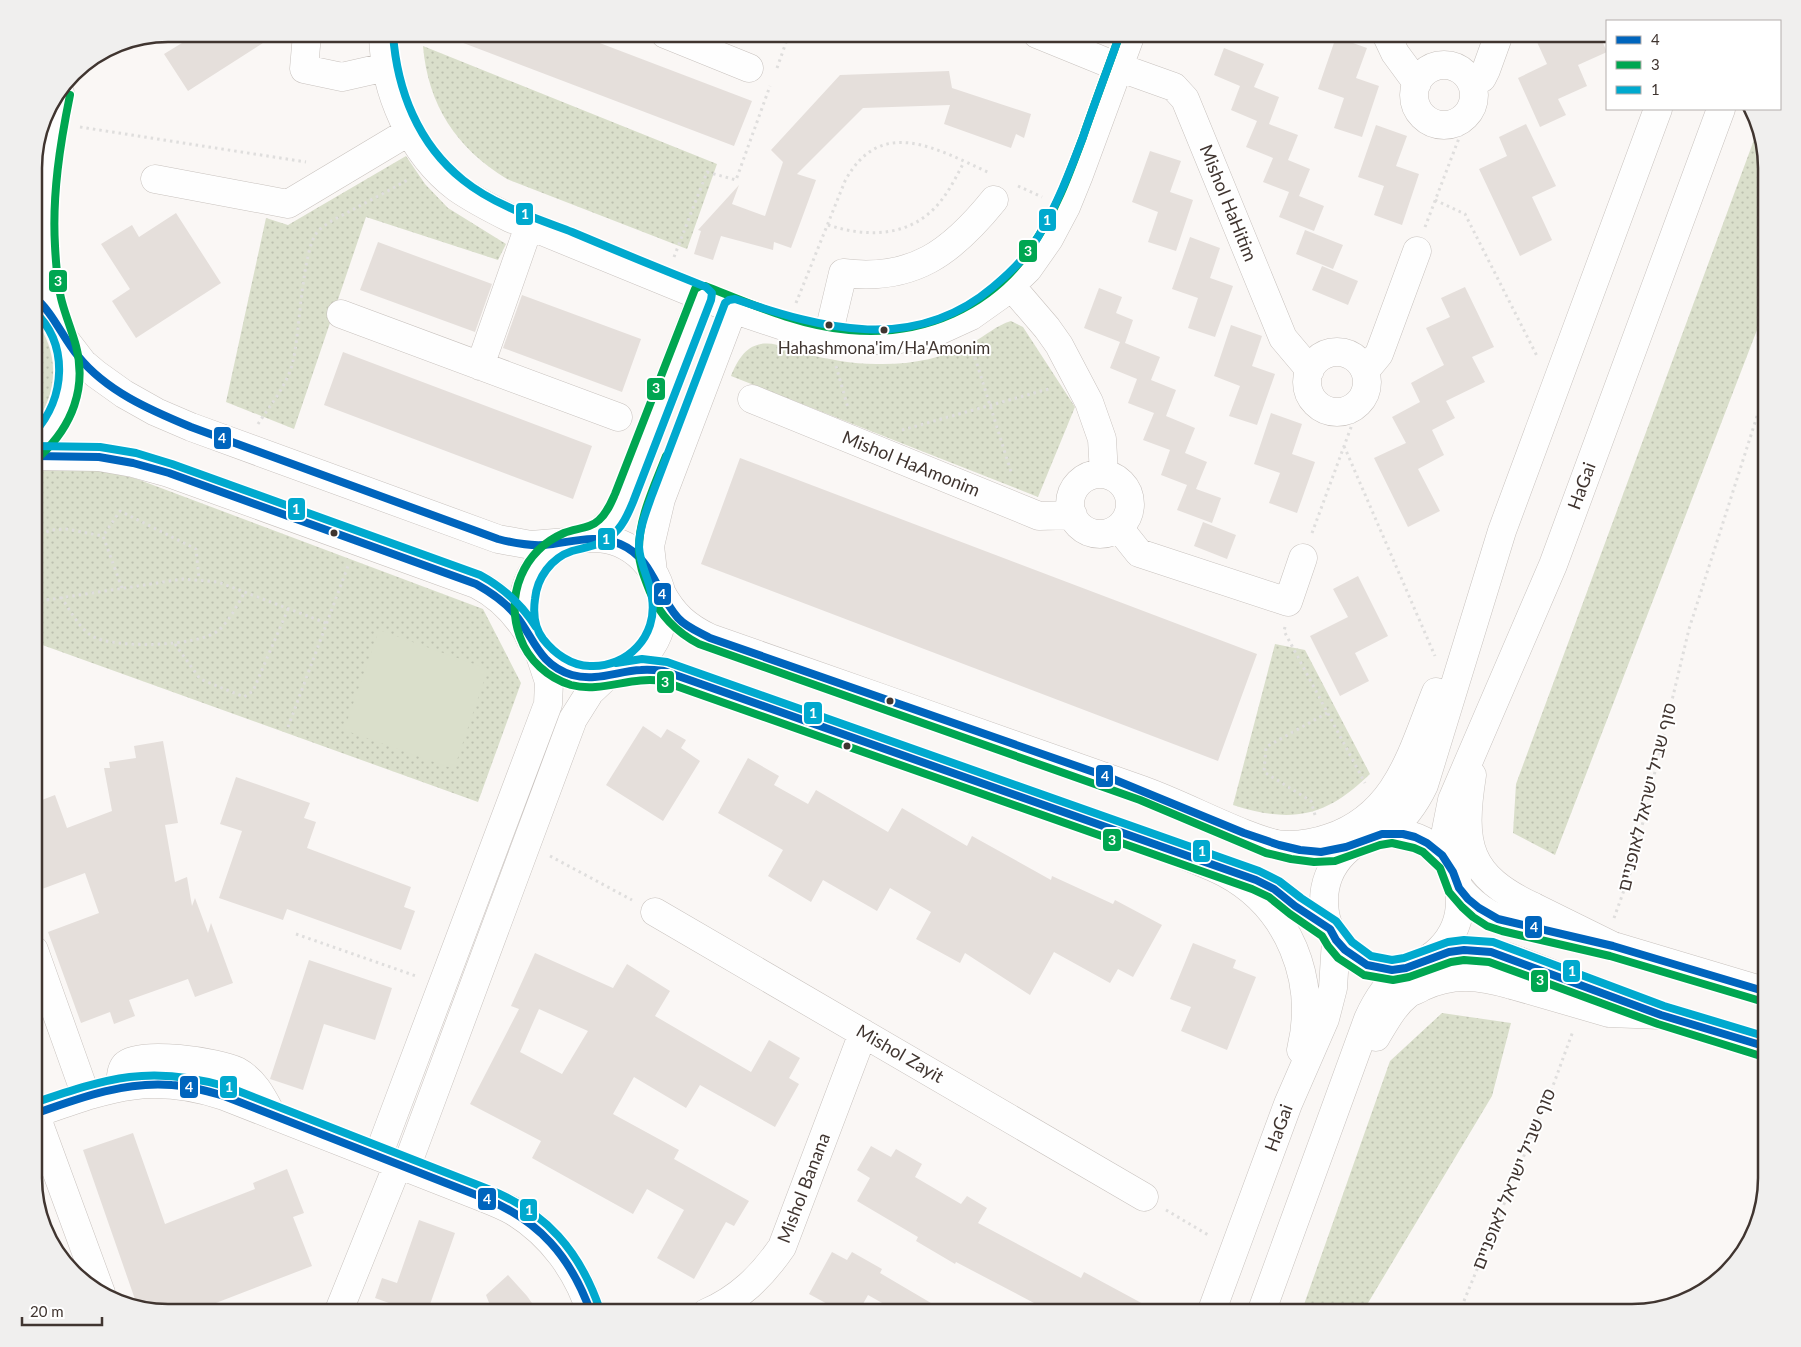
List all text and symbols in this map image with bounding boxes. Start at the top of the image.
legend [1606,20,1781,110]
text: 4 [1651,30,1660,48]
text: 3 [1651,55,1660,73]
text: 1 [1651,80,1660,98]
street label: Mishol HaHitim [1196,141,1262,264]
line badge: 1 [515,202,534,226]
text: 1 [521,205,529,222]
line badge: 1 [1038,208,1057,232]
text: 1 [1043,211,1051,228]
line badge: 3 [1018,239,1038,263]
text: 3 [1024,242,1032,259]
line badge: 3 [48,269,68,293]
text: 3 [54,272,62,289]
unlabelled marker [824,320,834,330]
marker: Hahashmona'im/Ha'Amonim [879,325,889,335]
place label: Hahashmona'im/Ha'Amonim [778,337,990,358]
line badge: 3 [646,377,666,401]
text: 3 [652,379,660,396]
street label: Mishol HaAmonim [839,425,983,501]
line badge: 4 [213,426,232,450]
text: 4 [218,429,226,446]
street label: HaGai [1562,459,1600,512]
line badge: 1 [287,497,306,521]
text: 1 [292,500,300,517]
line badge: 1 [597,527,616,551]
unlabelled marker [329,528,339,538]
text: 1 [602,530,610,547]
line badge: 4 [653,582,672,606]
text: 4 [658,585,666,602]
line badge: 3 [656,670,675,694]
text: 3 [661,673,669,690]
unlabelled marker [885,696,895,706]
street label: סוף שביל ישראל לאופניים [1612,700,1680,893]
line badge: 1 [803,701,823,725]
text: 1 [809,704,817,721]
unlabelled marker [842,741,852,751]
line badge: 4 [1095,764,1114,788]
text: 4 [1101,767,1109,784]
line badge: 3 [1102,828,1122,852]
text: 3 [1108,831,1116,848]
line badge: 1 [1192,839,1211,863]
text: 1 [1198,842,1206,859]
line badge: 4 [1524,915,1543,939]
text: 4 [1530,918,1538,935]
line badge: 1 [1562,959,1581,983]
text: 1 [1568,962,1576,979]
line badge: 3 [1530,969,1549,993]
text: 3 [1536,971,1544,988]
street label: Mishol Zayit [853,1019,949,1087]
line badge: 4 [179,1075,199,1099]
line badge: 1 [219,1075,238,1099]
text: 4 [185,1078,193,1095]
text: 1 [225,1078,233,1095]
street label: סוף שביל ישראל לאופניים [1467,1085,1560,1273]
street label: HaGai [1259,1101,1297,1154]
street label: Mishol Banana [772,1129,834,1246]
line badge: 4 [477,1187,497,1211]
text: 4 [483,1190,491,1207]
line badge: 1 [519,1198,538,1222]
text: 1 [525,1201,533,1218]
scale bar [22,1294,102,1326]
text: 20 m [30,1302,64,1320]

